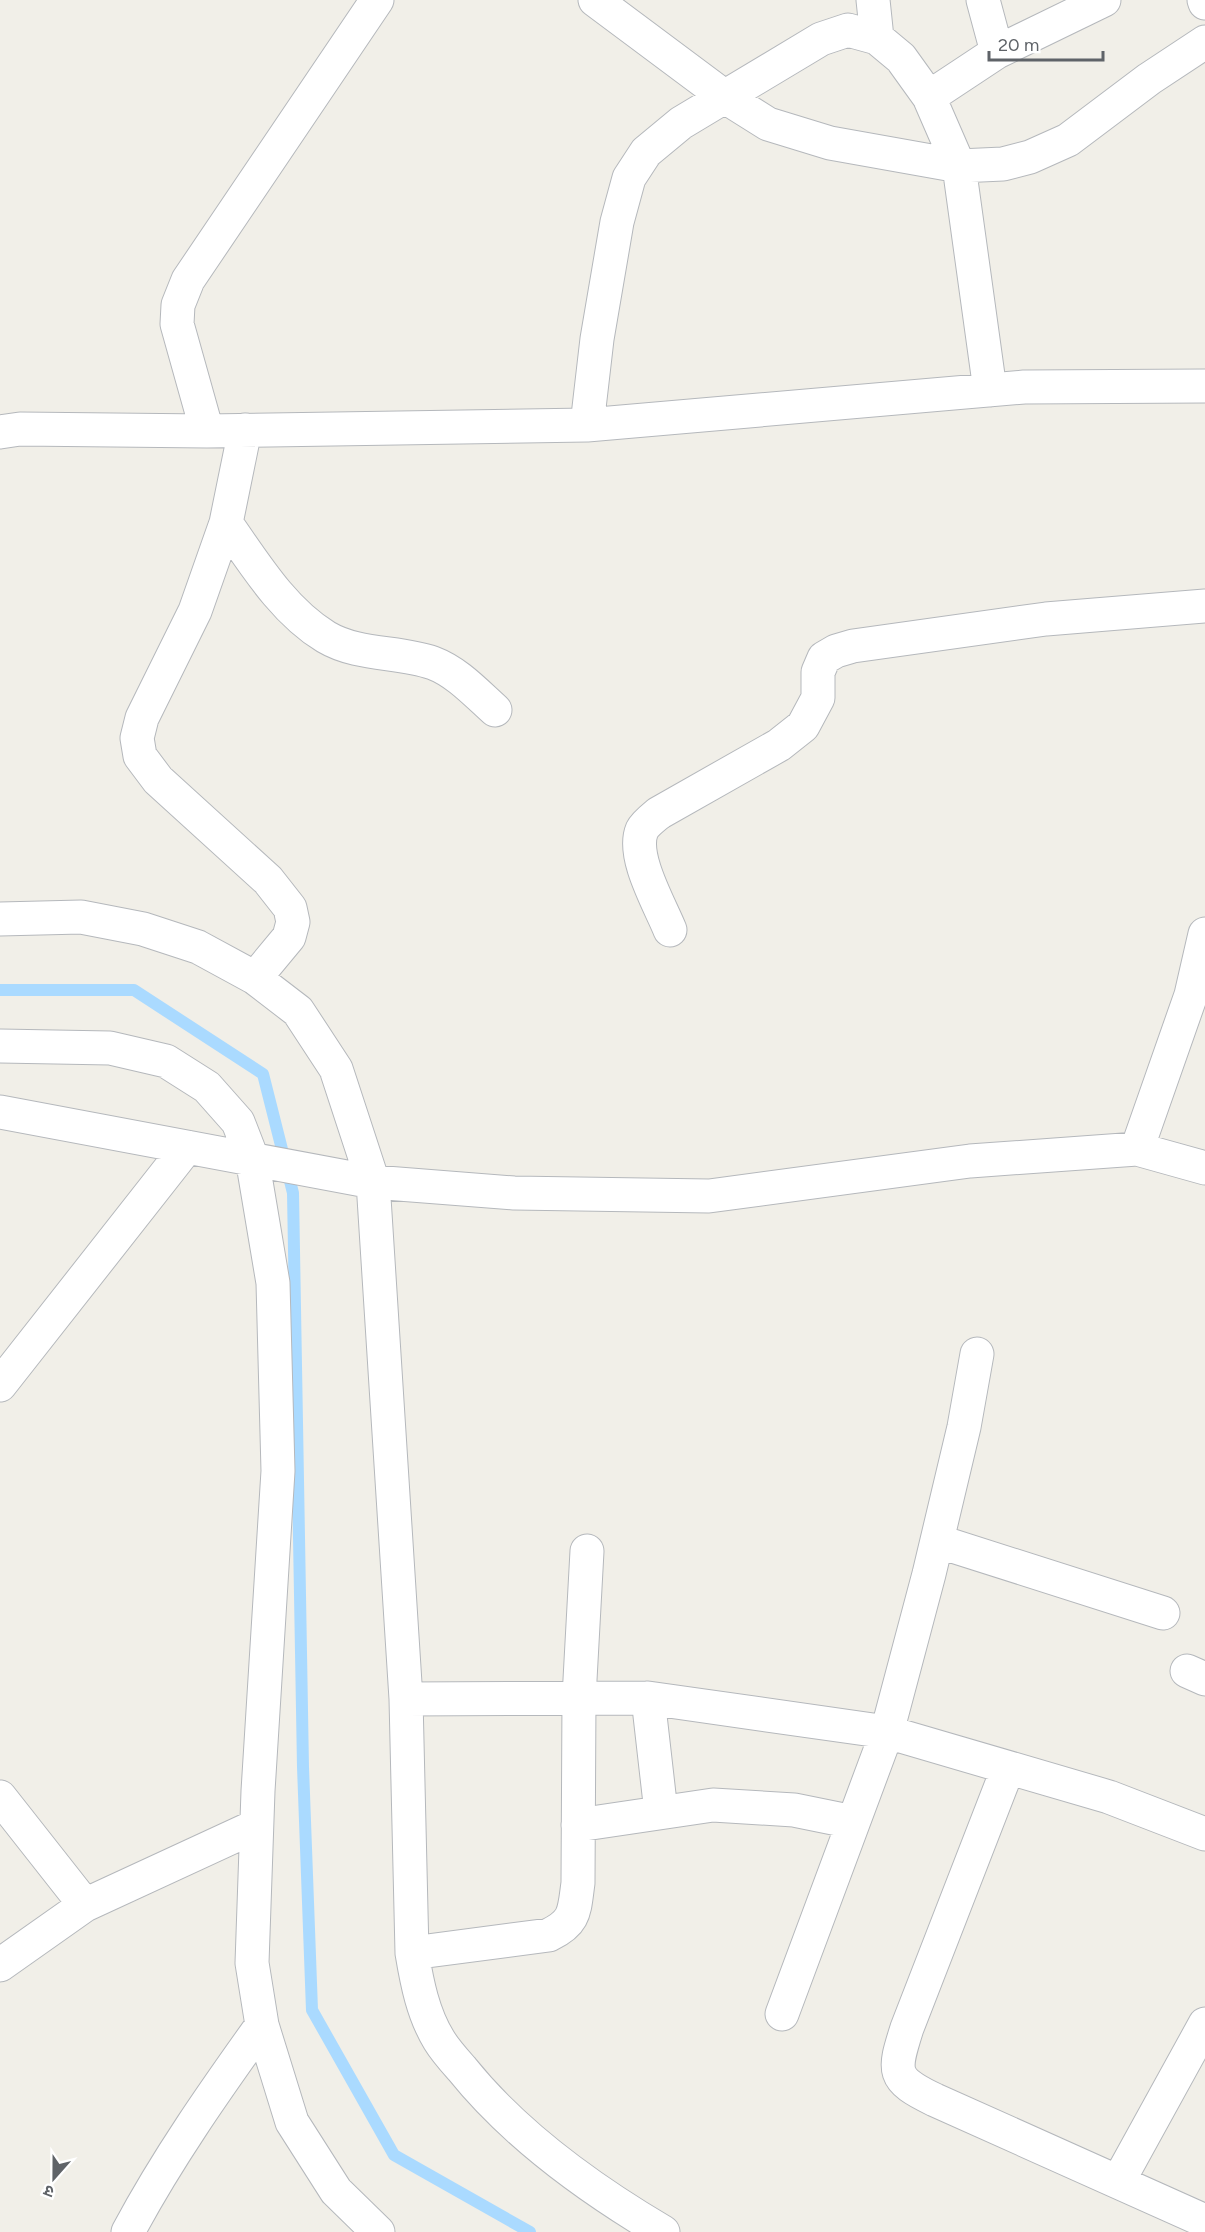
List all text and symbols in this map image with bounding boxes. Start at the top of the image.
scale bar [989,24,1103,62]
text: 20 m [998,34,1039,56]
north arrow [24,2148,84,2208]
text: उ [40,2181,57,2202]

